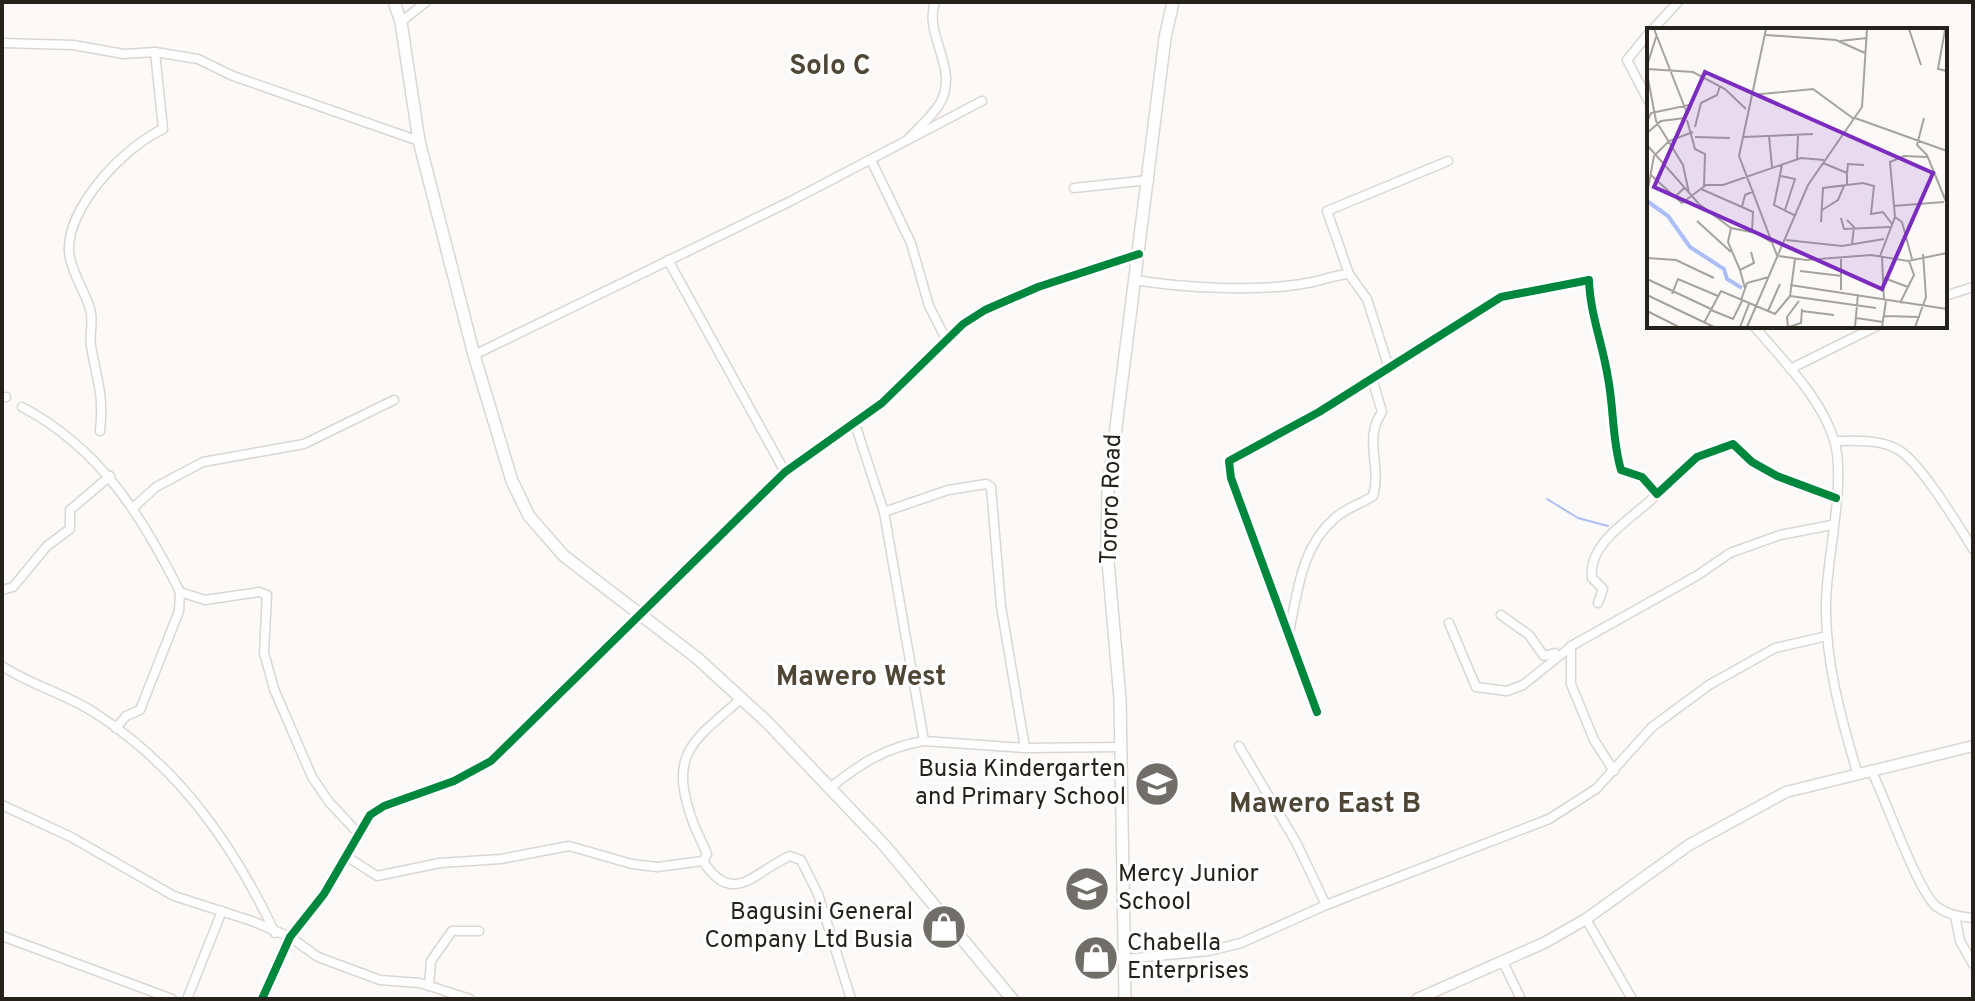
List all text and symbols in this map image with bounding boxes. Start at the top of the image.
inset map [1647,28,1947,328]
district label: Solo C [789,49,871,85]
street label: Tororo Road [1095,433,1129,565]
district label: Mawero West [776,660,946,696]
place label: Busia Kindergarten and Primary School [915,755,1126,813]
school or university icon: Busia Kindergarten and Primary School [1133,760,1181,808]
district label: Mawero East B [1229,787,1421,823]
place label: Mercy Junior School [1118,860,1259,918]
school or university icon: Mercy Junior School [1063,865,1111,913]
place label: Bagusini General Company Ltd Busia [704,898,913,956]
shop icon: Bagusini General Company Ltd Busia [920,903,968,951]
place label: Chabella Enterprises [1127,929,1249,987]
shop icon: Chabella Enterprises [1072,934,1120,982]

